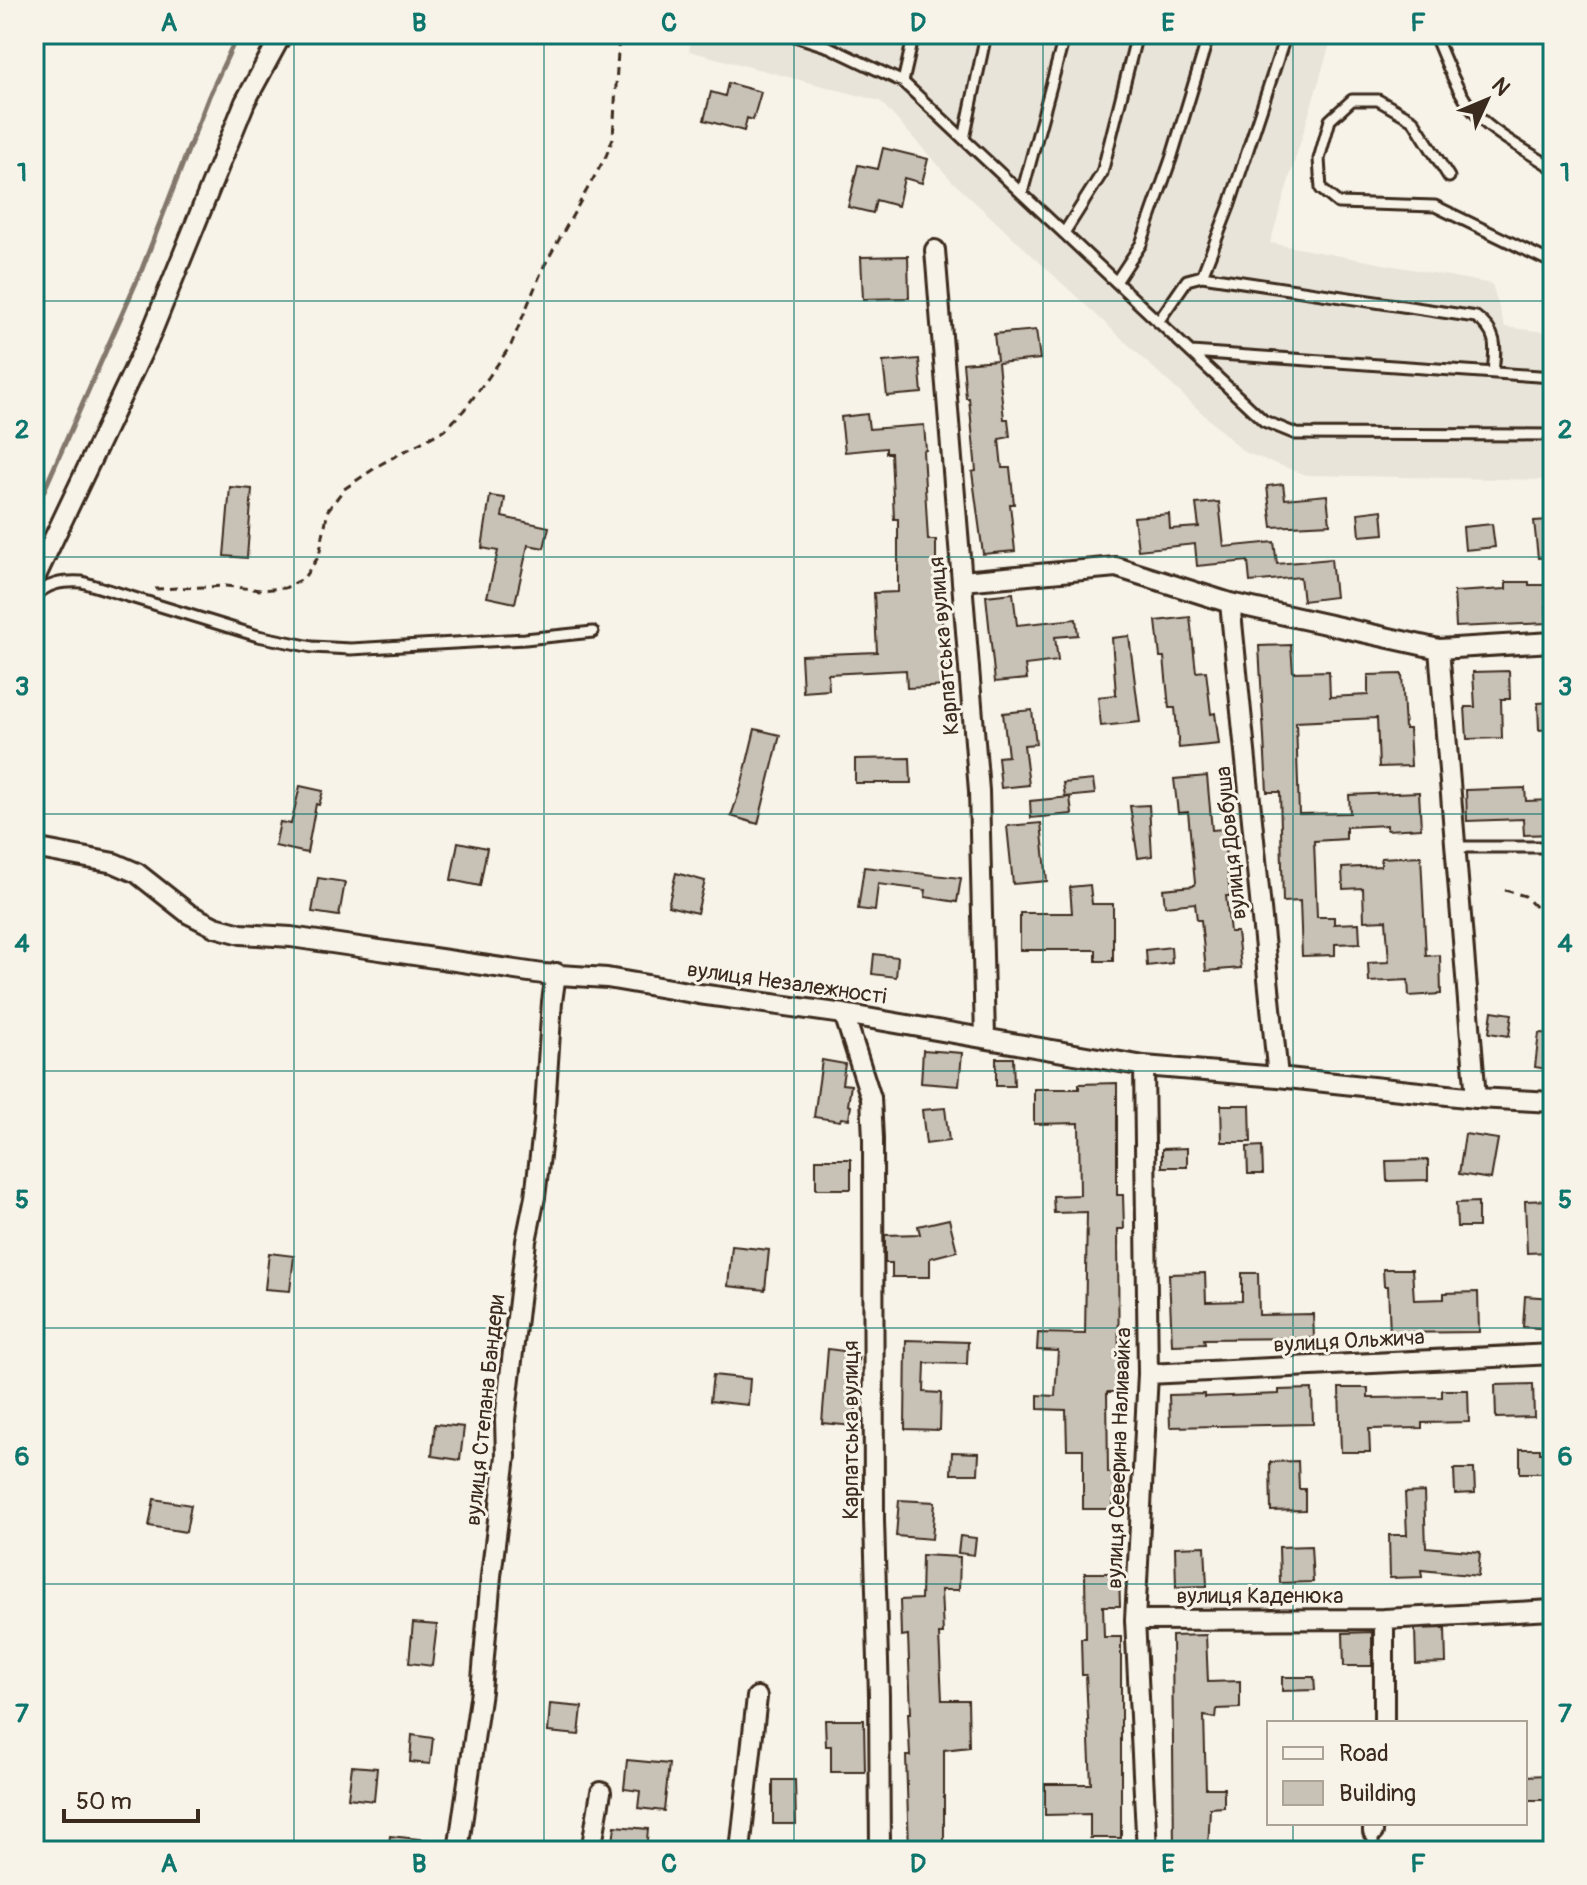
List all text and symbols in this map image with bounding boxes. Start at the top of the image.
text: A [161,7,178,39]
text: B [412,7,426,39]
text: C [661,7,677,39]
text: D [910,7,926,39]
text: E [1161,7,1175,39]
text: F [1410,7,1426,39]
north arrow [1447,60,1527,140]
text: N [1485,72,1516,102]
text: 1 [17,157,27,189]
text: 1 [1560,157,1570,189]
text: 2 [15,414,29,446]
text: 2 [1558,414,1572,446]
street label: Карпатська вулиця [922,555,966,736]
text: 3 [15,671,29,703]
text: 3 [1558,671,1572,703]
street label: вулиця Довбуша [1209,765,1253,921]
text: 4 [14,928,30,960]
text: 4 [1557,928,1573,960]
street label: вулиця Незалежності [685,955,888,1011]
text: 5 [15,1184,29,1216]
text: 5 [1558,1184,1572,1216]
street label: вулиця Степана Бандери [459,1293,511,1527]
street label: вулиця Ольжича [1273,1323,1425,1359]
street label: вулиця Северина Наливайка [1100,1327,1138,1589]
street label: Карпатська вулиця [837,1340,865,1520]
text: 6 [14,1441,30,1473]
text: 6 [1557,1441,1573,1473]
street label: вулиця Каденюка [1176,1582,1344,1610]
text: 7 [15,1698,29,1730]
text: 7 [1558,1698,1572,1730]
legend [1267,1721,1527,1825]
text: Road [1339,1739,1389,1768]
scale bar [64,1773,198,1823]
text: Building [1339,1779,1416,1808]
text: 50 m [76,1787,132,1816]
text: A [161,1848,178,1880]
text: B [412,1848,426,1880]
text: C [661,1848,677,1880]
text: D [910,1848,926,1880]
text: E [1161,1848,1175,1880]
text: F [1410,1848,1426,1880]

